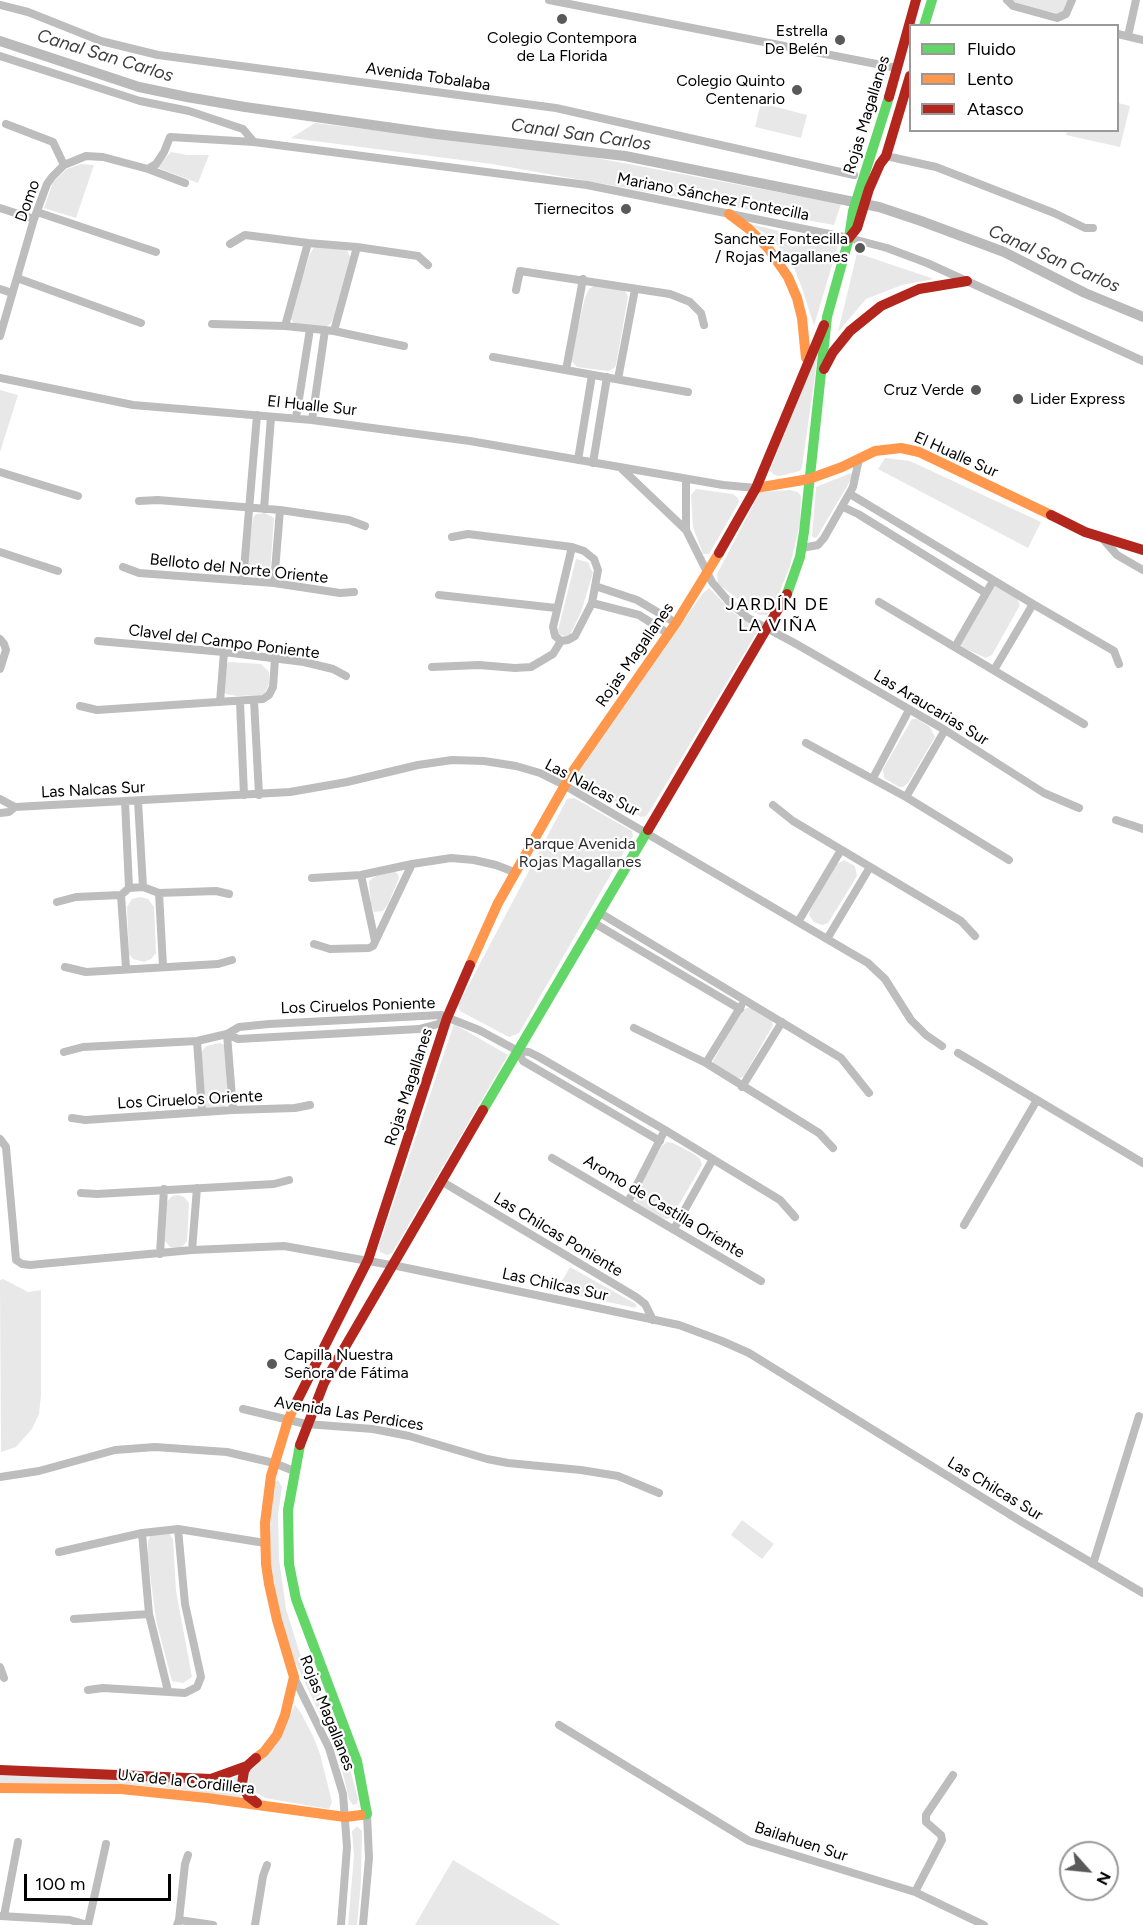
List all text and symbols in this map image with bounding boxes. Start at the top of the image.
marker: Colegio Contempora de La Florida [555,12,569,26]
place label: Estrella De Belén [765,21,828,59]
legend [909,24,1119,132]
water label: Canal San Carlos [34,25,176,87]
place label: Colegio Contempora de La Florida [487,28,637,66]
marker: Estrella De Belén [833,33,847,47]
text: Fluido [967,38,1016,60]
street label: Rojas Magallanes [840,54,894,176]
street label: Avenida Tobalaba [365,59,491,95]
text: Lento [967,68,1013,90]
place label: Colegio Quinto Centenario [676,71,785,109]
marker: Colegio Quinto Centenario [790,83,804,97]
text: Atasco [967,98,1024,120]
water label: Canal San Carlos [510,114,652,156]
street label: Mariano Sánchez Fontecilla [615,169,811,225]
street label: Domo [12,177,44,225]
place label: Tiernecitos [535,199,614,219]
marker: Tiernecitos [619,202,633,216]
water label: Canal San Carlos [985,220,1123,298]
place label: Sanchez Fontecilla / Rojas Magallanes [714,229,848,267]
marker: Sanchez Fontecilla / Rojas Magallanes [853,241,867,255]
place label: Cruz Verde [884,380,964,400]
marker: Cruz Verde [969,383,983,397]
place label: Lider Express [1030,389,1125,409]
street label: El Hualle Sur [266,392,358,420]
marker: Lider Express [1011,392,1025,406]
street label: El Hualle Sur [911,428,1001,482]
street label: Belloto del Norte Oriente [149,550,329,588]
district label: JARDÍN DE LA VIÑA [726,594,830,636]
street label: Rojas Magallanes [592,599,678,711]
street label: Clavel del Campo Poniente [127,621,321,663]
street label: Las Araucarias Sur [870,666,992,750]
street label: Las Nalcas Sur [541,755,643,821]
street label: Las Nalcas Sur [40,778,146,802]
park label: Parque Avenida Rojas Magallanes [519,834,641,872]
street label: Los Ciruelos Poniente [280,994,436,1018]
street label: Rojas Magallanes [381,1026,437,1148]
street label: Los Ciruelos Oriente [117,1087,263,1113]
street label: Aromo de Castilla Oriente [580,1151,748,1263]
street label: Las Chilcas Poniente [490,1189,626,1281]
street label: Las Chilcas Sur [500,1264,610,1306]
place label: Capilla Nuestra Señora de Fátima [284,1345,409,1383]
marker: Capilla Nuestra Señora de Fátima [265,1357,279,1371]
street label: Avenida Las Perdices [273,1393,425,1435]
street label: Las Chilcas Sur [944,1453,1046,1525]
street label: Rojas Magallanes [295,1653,359,1773]
street label: Uva de la Cordillera [116,1765,256,1799]
street label: Bailahuen Sur [752,1818,850,1866]
north arrow [1059,1841,1119,1901]
scale bar [27,1862,174,1900]
text: N [1092,1869,1115,1888]
text: 100 m [35,1873,85,1895]

